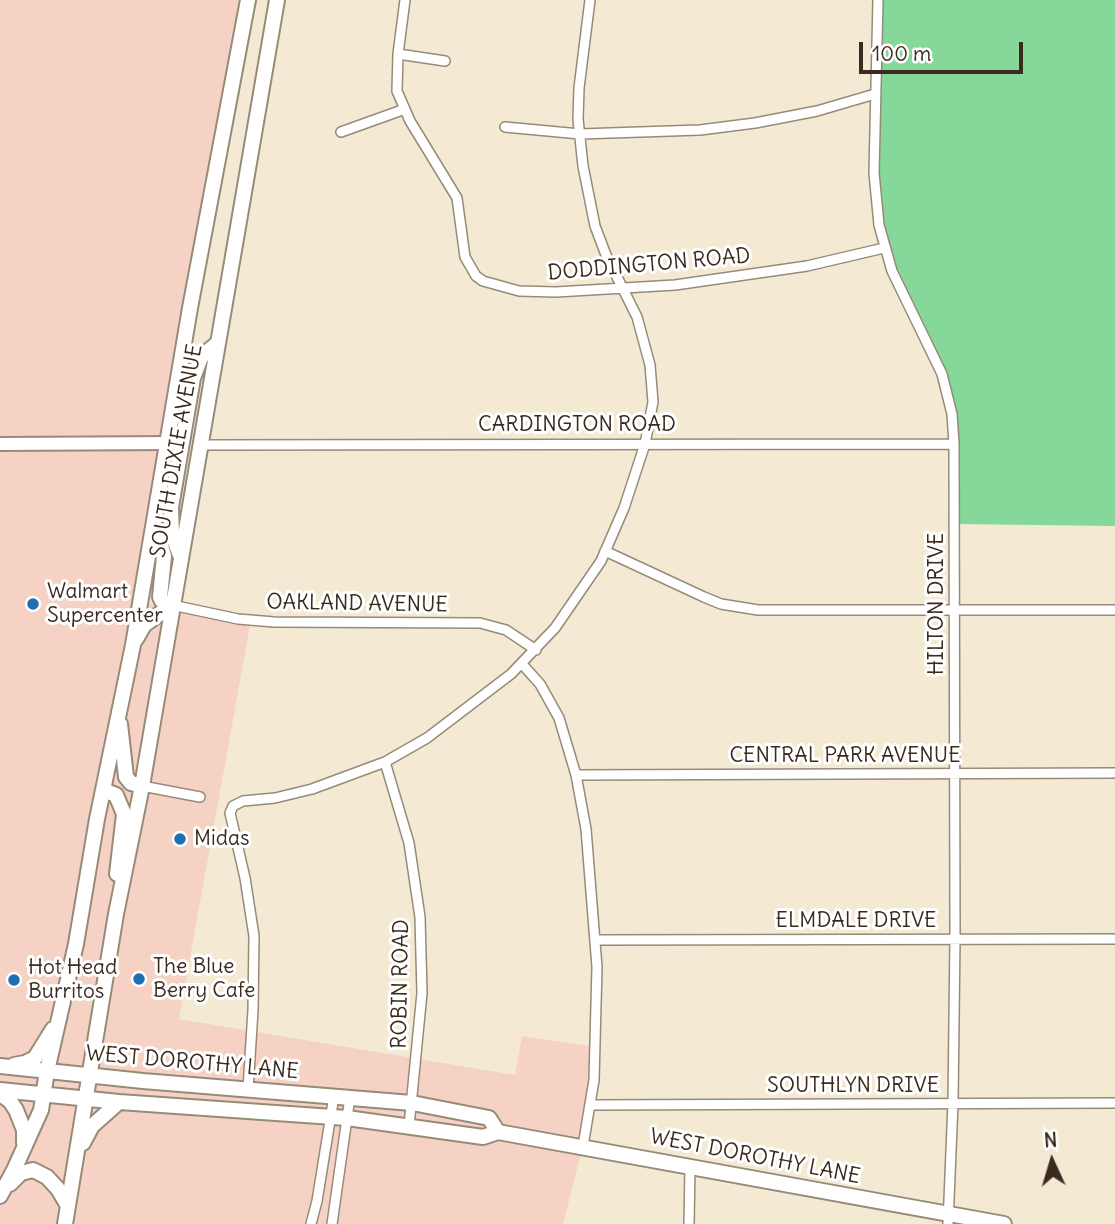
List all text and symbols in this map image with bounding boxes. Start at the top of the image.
scale bar [863,28,1028,72]
text: 100 m [872,40,931,67]
street label: DODDINGTON ROAD [547,244,751,286]
street label: SOUTH DIXIE AVENUE [146,342,208,560]
street label: CARDINGTON ROAD [478,412,676,438]
street label: HILTON DRIVE [924,533,950,675]
place label: Walmart Supercenter [47,579,163,629]
street label: OAKLAND AVENUE [266,590,448,618]
marker: Walmart Supercenter [25,596,41,612]
street label: CENTRAL PARK AVENUE [729,743,961,769]
place label: Midas [194,826,250,852]
marker: Midas [172,831,188,847]
street label: ELMDALE DRIVE [776,908,936,934]
street label: ROBIN ROAD [387,919,415,1049]
place label: The Blue Berry Cafe [153,954,255,1004]
place label: Hot Head Burritos [28,955,117,1005]
marker: The Blue Berry Cafe [131,971,147,987]
marker: Hot Head Burritos [6,972,22,988]
street label: WEST DOROTHY LANE [85,1041,299,1085]
street label: SOUTHLYN DRIVE [767,1073,939,1099]
street label: WEST DOROTHY LANE [648,1124,862,1190]
north arrow [1017,1126,1087,1196]
text: N [1043,1128,1058,1152]

